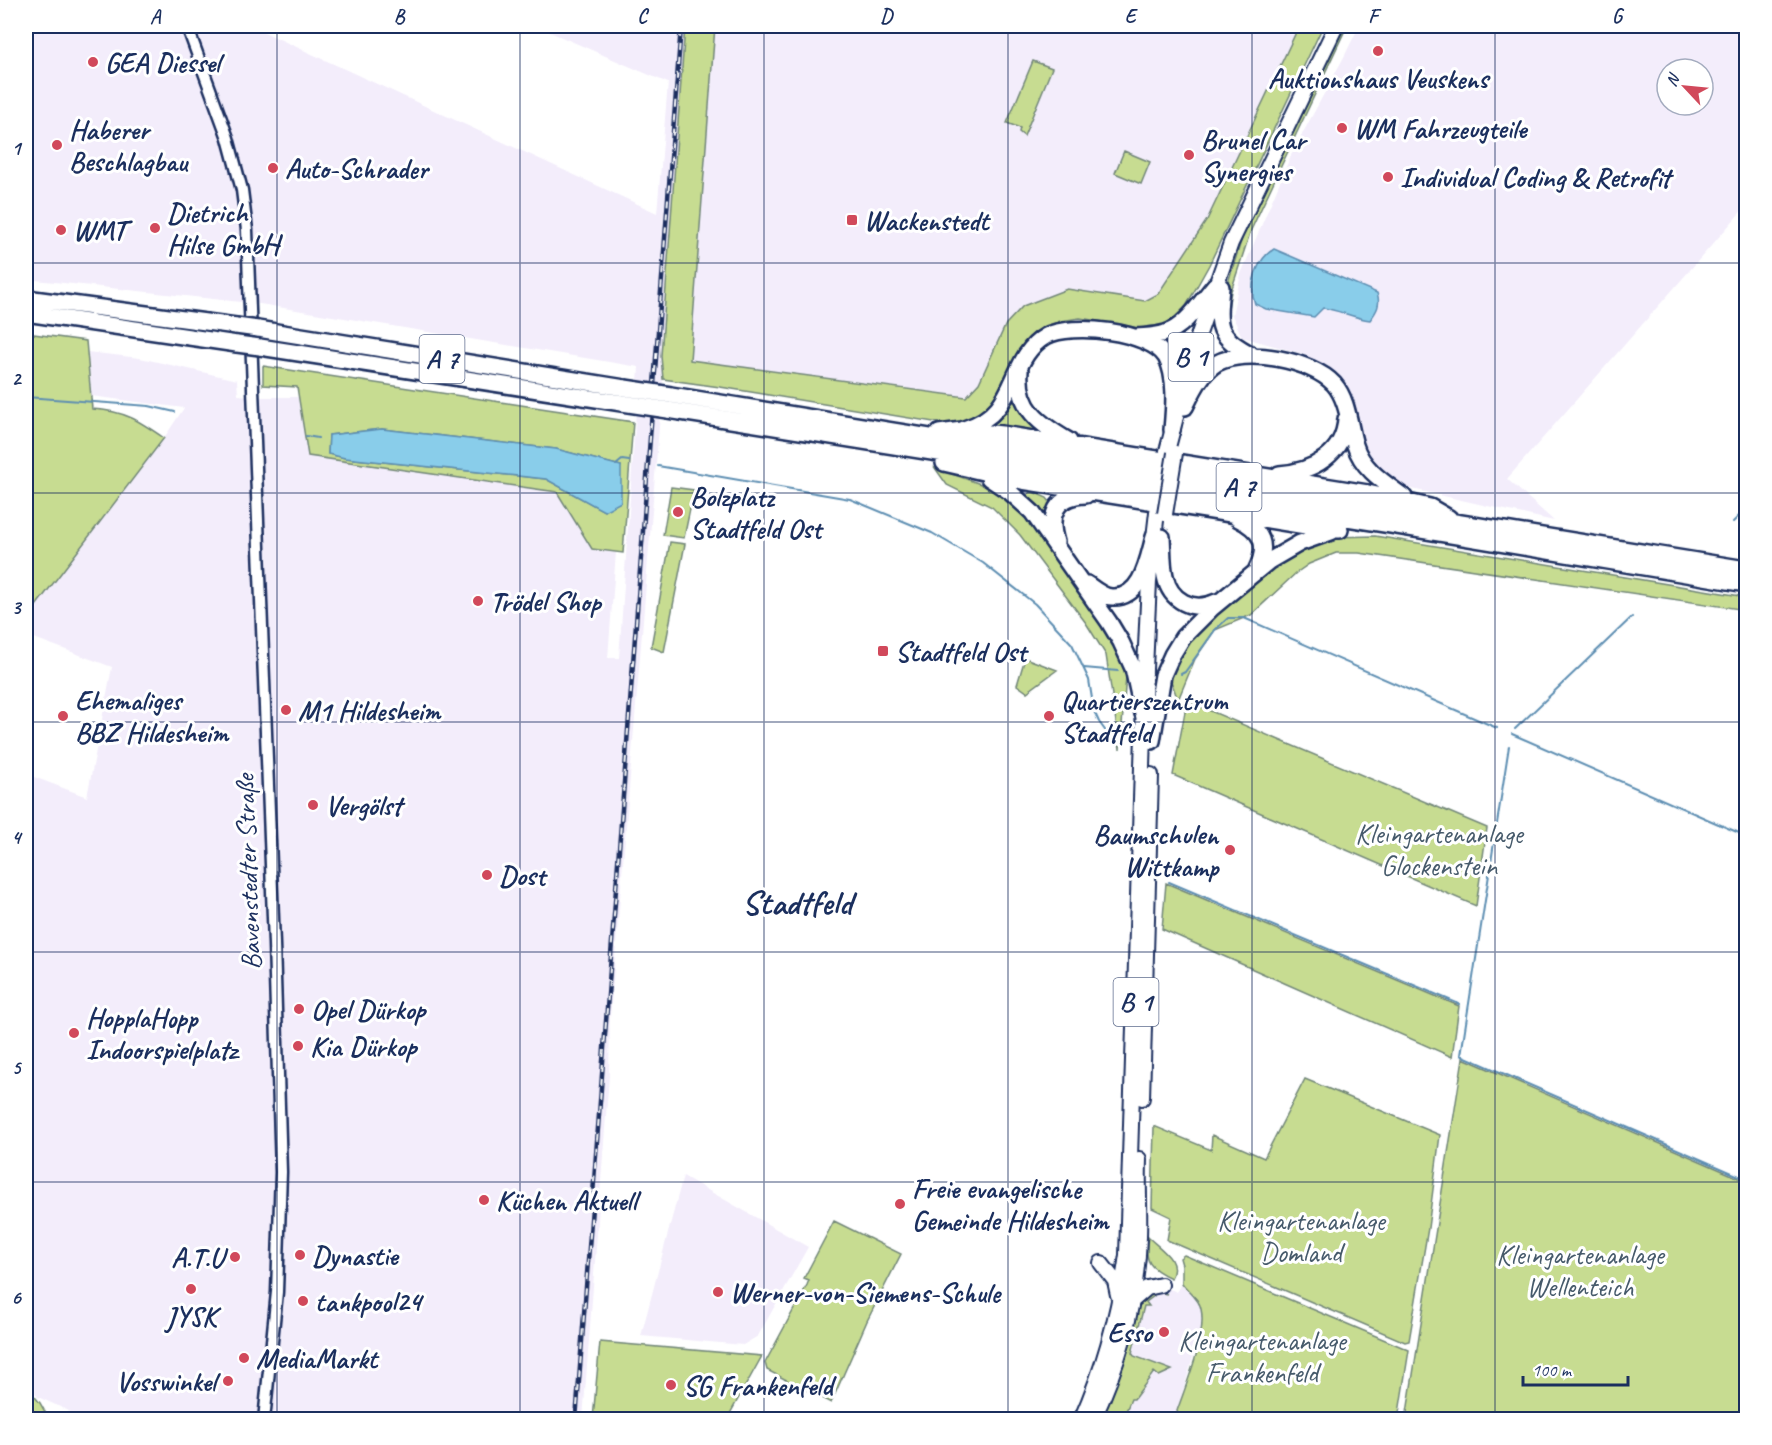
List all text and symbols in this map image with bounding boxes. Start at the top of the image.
text: A [150,4,162,29]
text: B [394,4,406,29]
text: C [637,4,649,29]
text: D [880,4,894,29]
text: E [1125,4,1139,29]
text: F [1368,4,1382,29]
text: G [1612,4,1625,29]
marker: Auktionshaus Veuskens [1371,44,1385,58]
place label: GEA Diessel [105,45,225,80]
marker: GEA Diessel [86,55,100,69]
north arrow [1655,57,1715,117]
place label: Auktionshaus Veuskens [1268,61,1491,96]
text: N [1661,69,1685,90]
place label: WM Fahrzeugteile [1354,111,1529,146]
place label: Haberer Beschlagbau [69,112,190,179]
marker: WM Fahrzeugteile [1335,121,1349,135]
place label: Brunel Car Synergies [1201,122,1308,189]
text: 1 [12,136,23,161]
marker: Haberer Beschlagbau [50,138,64,152]
marker: Brunel Car Synergies [1182,148,1196,162]
place label: Auto-Schrader [285,151,431,186]
place label: Individual Coding & Retrofit [1400,160,1675,195]
marker: Auto-Schrader [266,161,280,175]
marker: Individual Coding & Retrofit [1381,170,1395,184]
place label: Dietrich Hilse GmbH [167,195,283,262]
place label: Wackenstedt [864,203,991,238]
place label: WMT [73,213,133,248]
marker: Wackenstedt [845,213,859,227]
marker: Dietrich Hilse GmbH [148,221,162,235]
marker: WMT [54,223,68,237]
road number: B 1 [1168,333,1214,381]
road number: A 7 [420,335,464,383]
text: 2 [12,366,23,391]
road number: A 7 [1216,463,1262,511]
place label: Bolzplatz Stadtfeld Ost [690,479,825,546]
marker: Bolzplatz Stadtfeld Ost [671,505,685,519]
place label: Trödel Shop [490,584,603,619]
marker: Trödel Shop [471,594,485,608]
text: 3 [12,595,23,620]
place label: Stadtfeld Ost [895,634,1030,669]
marker: Stadtfeld Ost [876,644,890,658]
place label: Ehemaliges BBZ Hildesheim [75,683,230,750]
place label: Quartierszentrum Stadtfeld [1061,683,1229,750]
place label: M1 Hildesheim [298,693,442,728]
marker: M1 Hildesheim [279,703,293,717]
marker: Ehemaliges BBZ Hildesheim [56,709,70,723]
marker: Quartierszentrum Stadtfeld [1042,709,1056,723]
street label: Bavenstedter Straße [227,772,268,970]
place label: Vergölst [325,788,406,823]
marker: Vergölst [306,798,320,812]
park label: Kleingartenanlage Glockenstein [1355,816,1525,883]
place label: Baumschulen Wittkamp [1093,817,1220,884]
text: 4 [12,825,24,850]
marker: Baumschulen Wittkamp [1223,843,1237,857]
place label: Dost [499,858,549,893]
marker: Dost [480,868,494,882]
district label: Stadtfeld [742,881,857,924]
road number: B 1 [1114,978,1158,1026]
place label: Opel Dürkop [311,992,428,1027]
place label: HopplaHopp Indoorspielplatz [86,1000,240,1067]
marker: Opel Dürkop [292,1002,306,1016]
marker: HopplaHopp Indoorspielplatz [67,1026,81,1040]
place label: Kia Dürkop [310,1029,419,1064]
marker: Kia Dürkop [291,1039,305,1053]
text: 5 [12,1055,23,1080]
place label: Freie evangelische Gemeinde Hildesheim [912,1171,1110,1238]
place label: Küchen Aktuell [496,1183,642,1218]
marker: Küchen Aktuell [477,1193,491,1207]
marker: Freie evangelische Gemeinde Hildesheim [893,1197,907,1211]
park label: Kleingartenanlage Domland [1217,1203,1387,1270]
park label: Kleingartenanlage Wellenteich [1496,1237,1666,1304]
place label: Dynastie [312,1238,400,1273]
place label: A.T.U [171,1240,229,1275]
marker: Dynastie [293,1248,307,1262]
marker: A.T.U [228,1250,242,1264]
place label: Werner-von-Siemens-Schule [730,1275,1003,1310]
marker: JYSK [184,1282,198,1296]
place label: tankpool24 [315,1284,425,1319]
text: 6 [11,1285,22,1310]
marker: Werner-von-Siemens-Schule [711,1285,725,1299]
marker: tankpool24 [296,1294,310,1308]
place label: JYSK [164,1299,222,1334]
place label: Esso [1107,1315,1154,1350]
park label: Kleingartenanlage Frankenfeld [1178,1323,1348,1390]
marker: Esso [1157,1325,1171,1339]
place label: MediaMarkt [256,1341,380,1376]
scale bar [1523,1349,1628,1387]
marker: MediaMarkt [237,1351,251,1365]
text: 100 m [1532,1359,1573,1381]
place label: Vosswinkel [116,1364,221,1399]
place label: SG Frankenfeld [683,1368,837,1403]
marker: Vosswinkel [221,1374,235,1388]
marker: SG Frankenfeld [664,1378,678,1392]

